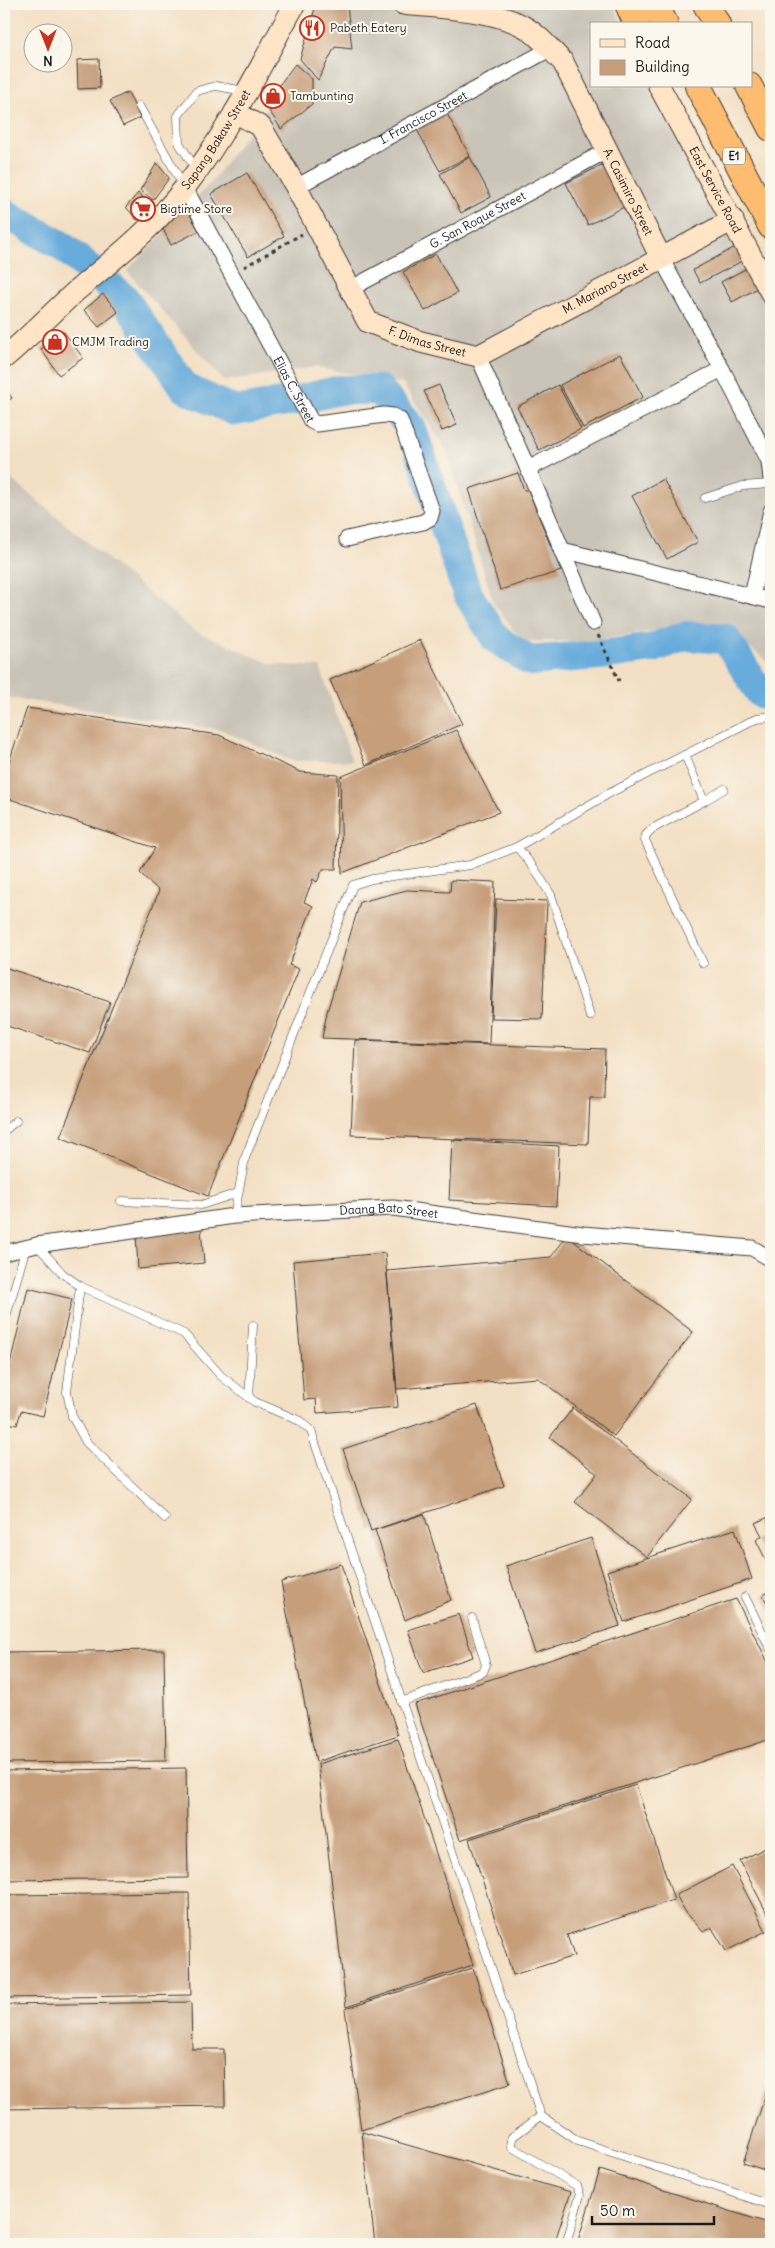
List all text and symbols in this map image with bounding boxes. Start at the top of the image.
restaurant icon: Pabeth Eatery [299,15,325,41]
place label: Pabeth Eatery [330,20,407,35]
north arrow [22,22,72,72]
legend [590,22,752,88]
text: Road [635,33,670,52]
text: N [43,52,53,70]
text: Building [635,57,690,76]
shop icon: Tambunting [260,83,286,109]
street label: Sapang Bakaw Street [178,87,253,192]
street label: I. Francisco Street [377,87,470,147]
place label: Tambunting [290,88,354,103]
street label: East Service Road [686,144,745,235]
street label: A. Casimiro Street [600,146,657,238]
road number: E1 [723,148,745,164]
street label: G. San Roque Street [427,188,528,252]
supermarket icon: Bigtime Store [130,196,156,222]
place label: Bigtime Store [160,201,232,216]
street label: M. Mariano Street [560,259,650,317]
street label: F. Dimas Street [387,322,468,360]
shop icon: CMJM Trading [42,329,68,355]
place label: CMJM Trading [72,334,149,349]
street label: Elias C. Street [270,354,318,425]
street label: Daang Bato Street [339,1200,439,1221]
scale bar [592,2193,715,2225]
text: 50 m [600,2201,635,2220]

